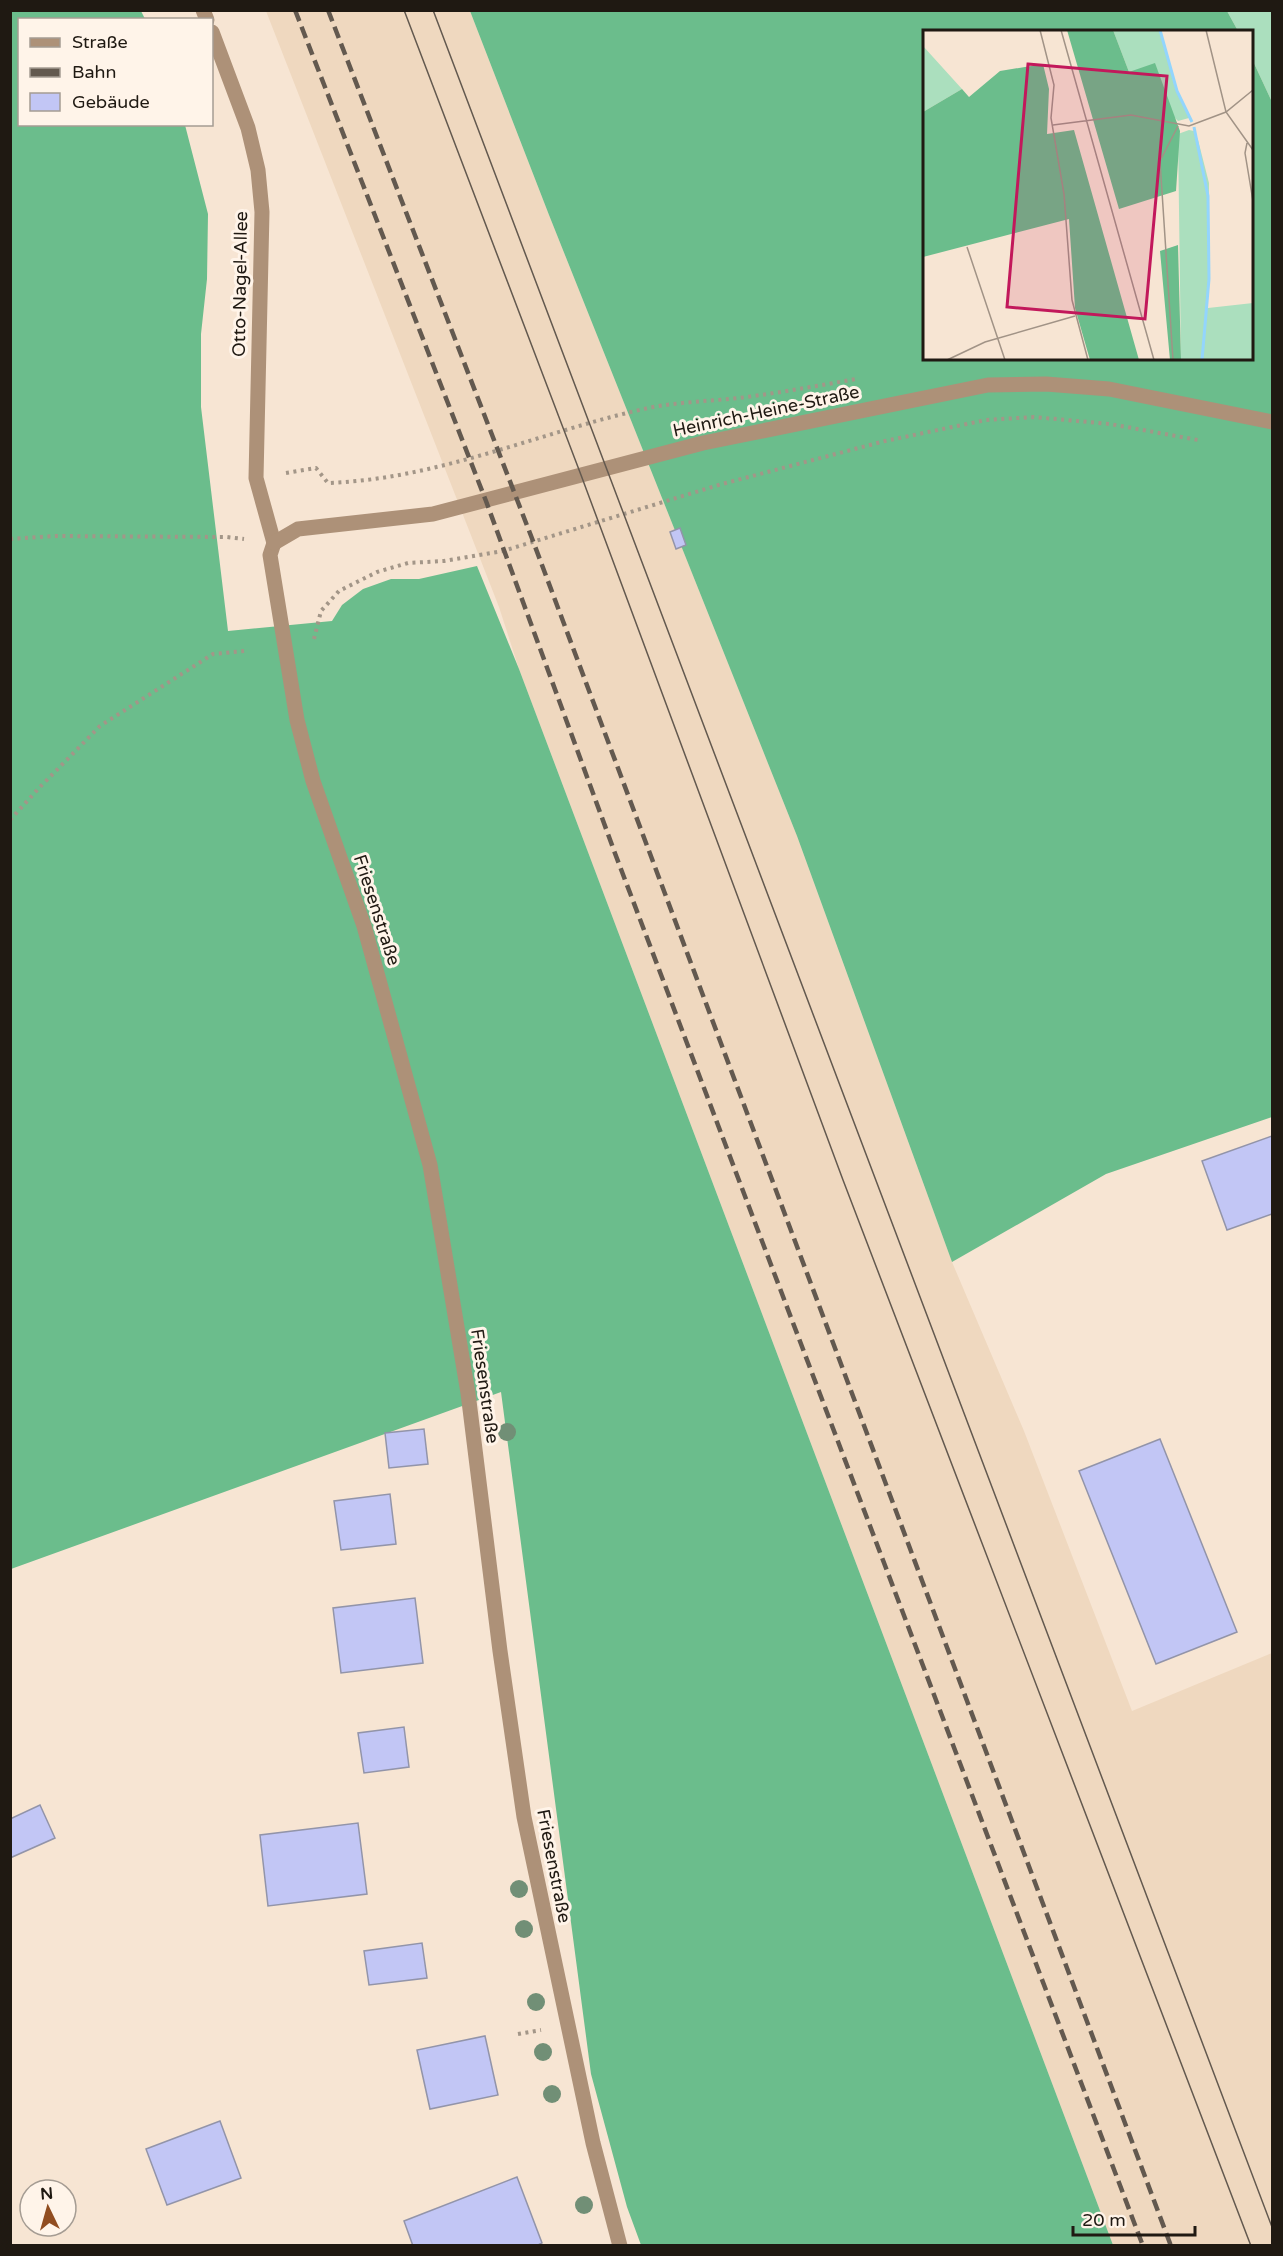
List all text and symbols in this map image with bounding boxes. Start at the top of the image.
legend [18,18,213,126]
inset map [923,30,1253,360]
text: Straße [72,31,128,53]
text: Bahn [72,61,117,83]
text: Gebäude [72,91,150,113]
street label: Otto-Nagel-Allee [228,211,252,357]
street label: Heinrich-Heine-Straße [671,380,861,442]
street label: Friesenstraße [349,852,405,968]
street label: Friesenstraße [466,1327,504,1445]
street label: Friesenstraße [532,1807,576,1925]
north arrow [18,2178,78,2238]
text: N [40,2184,54,2205]
scale bar [1073,2199,1194,2237]
text: 20 m [1082,2209,1126,2231]

